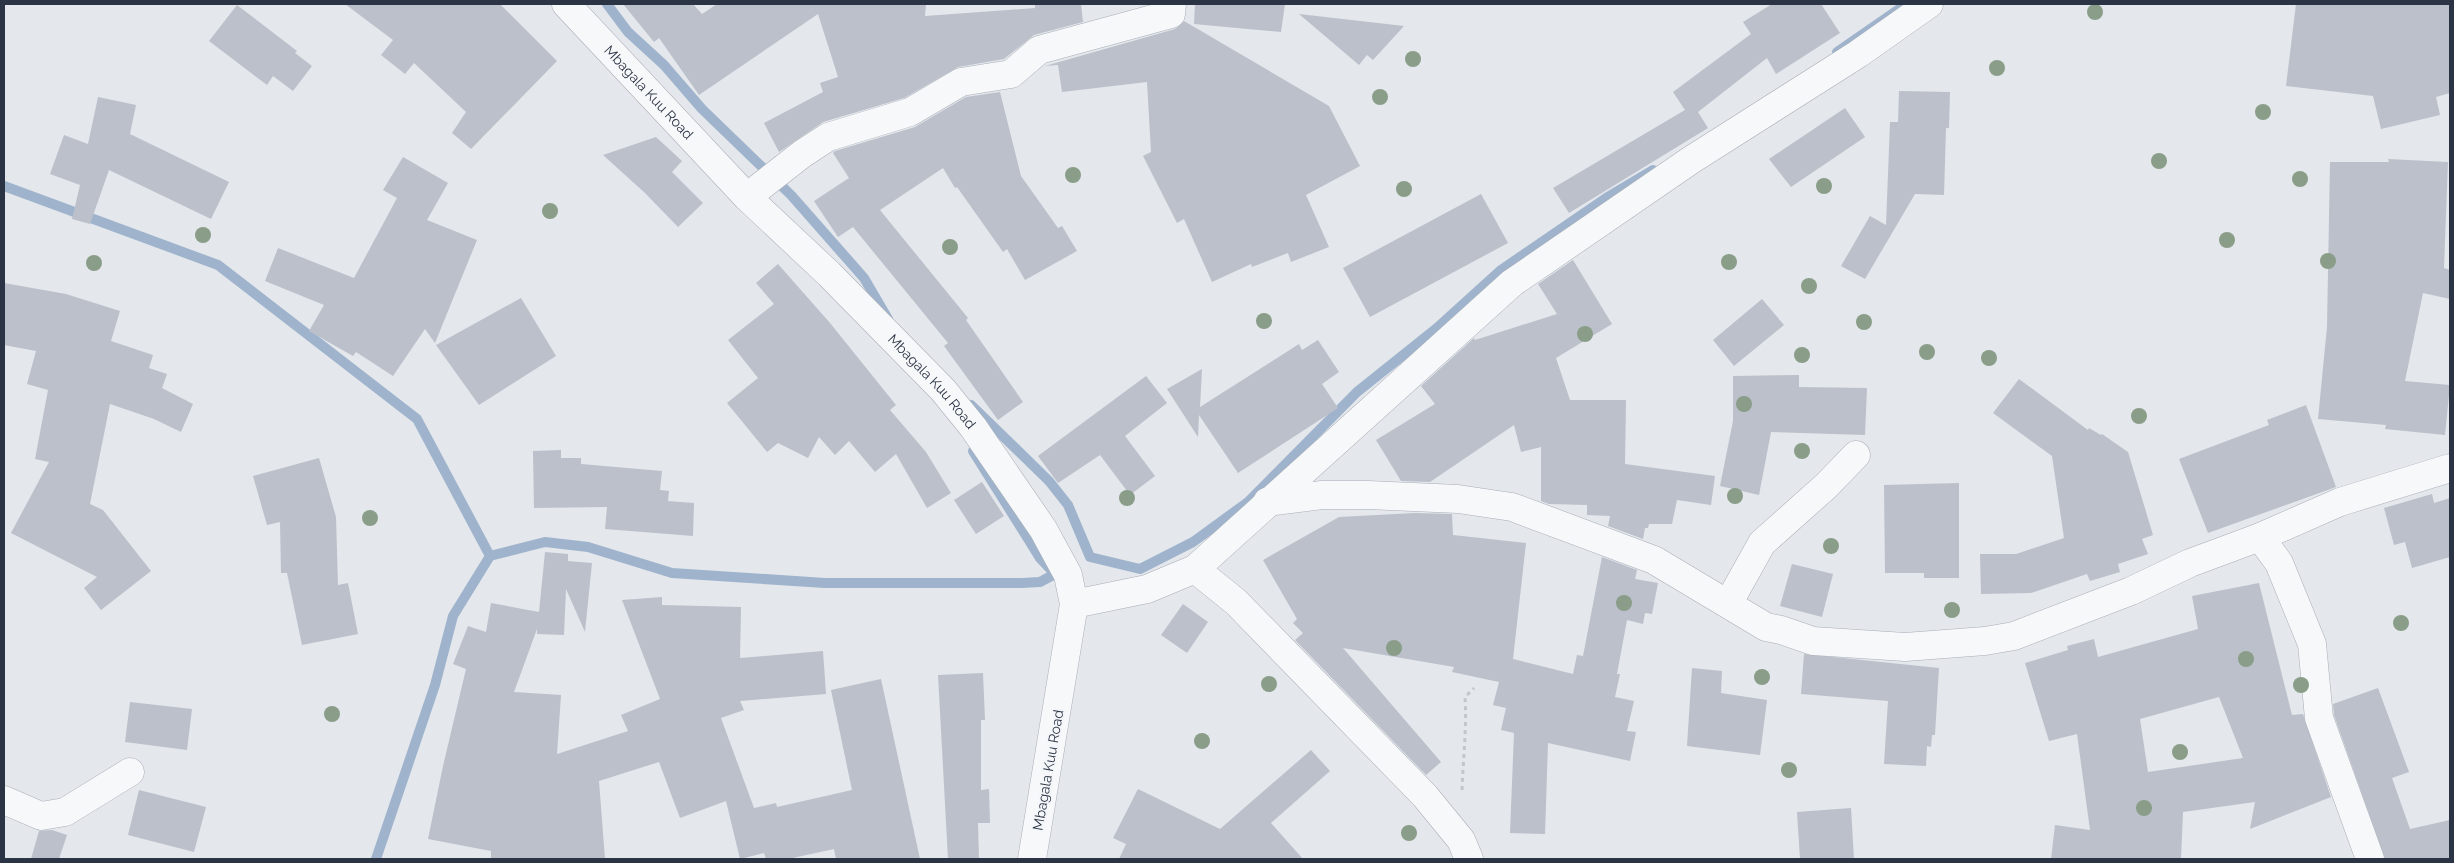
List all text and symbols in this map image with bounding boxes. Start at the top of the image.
street label: Mbagala Kuu Road [601,42,697,142]
street label: Mbagala Kuu Road [885,331,979,432]
street label: Mbagala Kuu Road [1029,708,1067,832]

